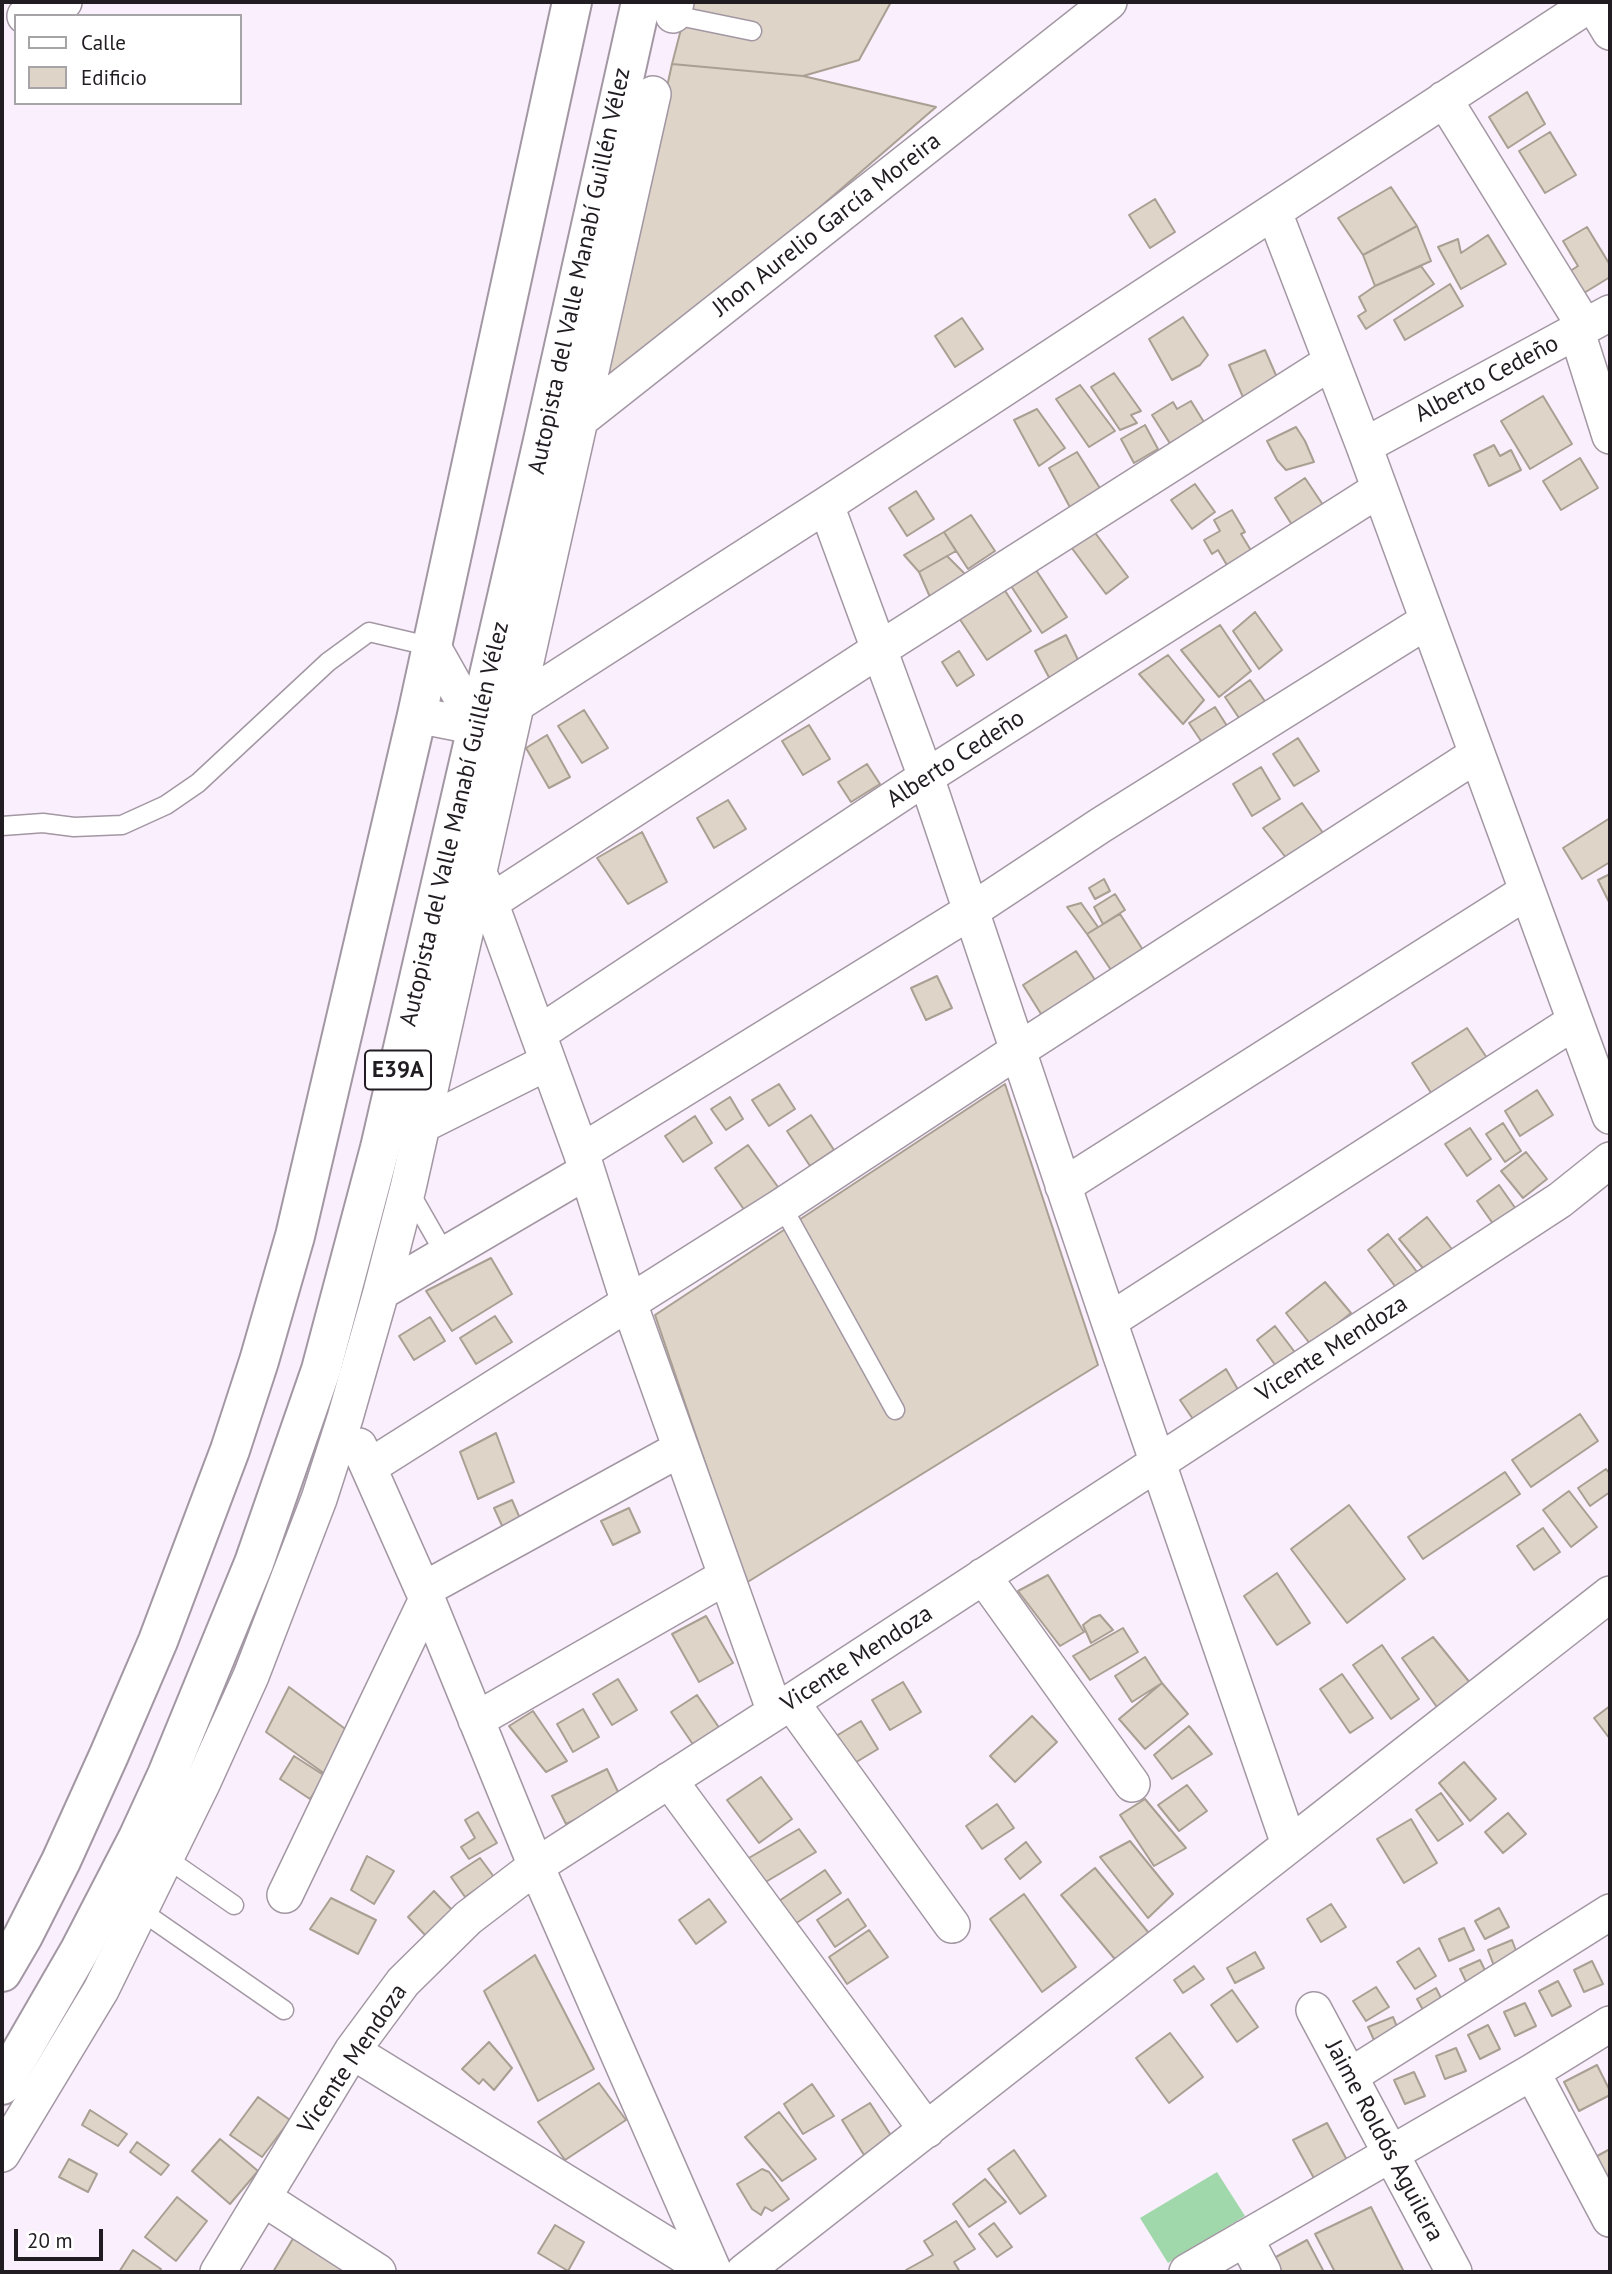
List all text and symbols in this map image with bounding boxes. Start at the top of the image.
legend [14,14,242,105]
text: Calle [81,29,126,56]
text: Edificio [81,64,147,91]
street label: Autopista del Valle Manabí Guillén Vélez [523,65,637,477]
street label: Jhon Aurelio García Moreira [707,127,947,323]
street label: Alberto Cedeño [1410,329,1564,429]
street label: Autopista del Valle Manabí Guillén Vélez [394,619,516,1029]
street label: Alberto Cedeño [882,704,1030,814]
road number: E39A [365,1050,431,1090]
street label: Vicente Mendoza [1251,1289,1413,1409]
street label: Vicente Mendoza [776,1599,938,1719]
street label: Vicente Mendoza [292,1979,414,2139]
street label: Jaime Roldós Aguilera [1319,2035,1449,2247]
scale bar [18,2214,107,2258]
text: 20 m [27,2227,73,2254]

